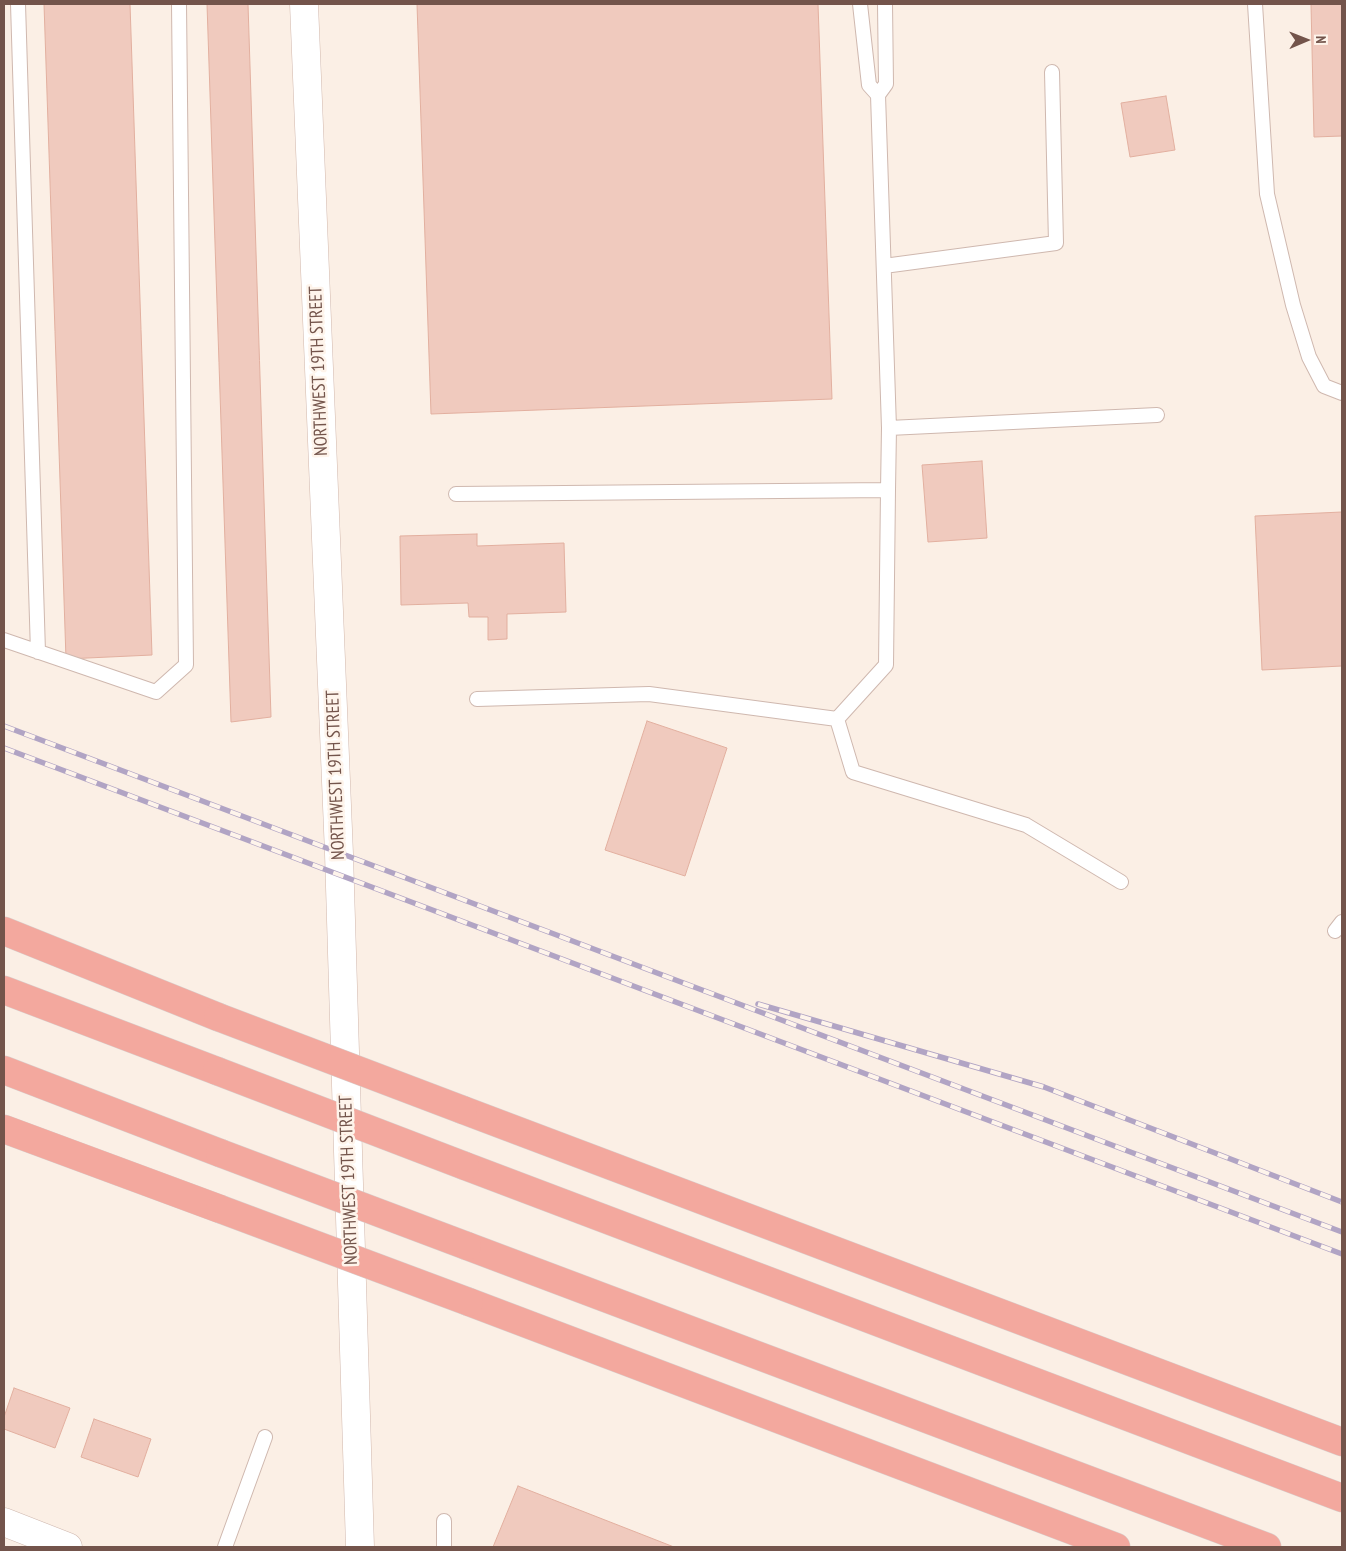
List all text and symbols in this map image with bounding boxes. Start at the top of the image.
north arrow [1281,15,1331,65]
text: N [1312,36,1330,44]
street label: NORTHWEST 19TH STREET [305,286,333,456]
street label: NORTHWEST 19TH STREET [322,690,350,860]
street label: NORTHWEST 19TH STREET [335,1095,363,1265]

